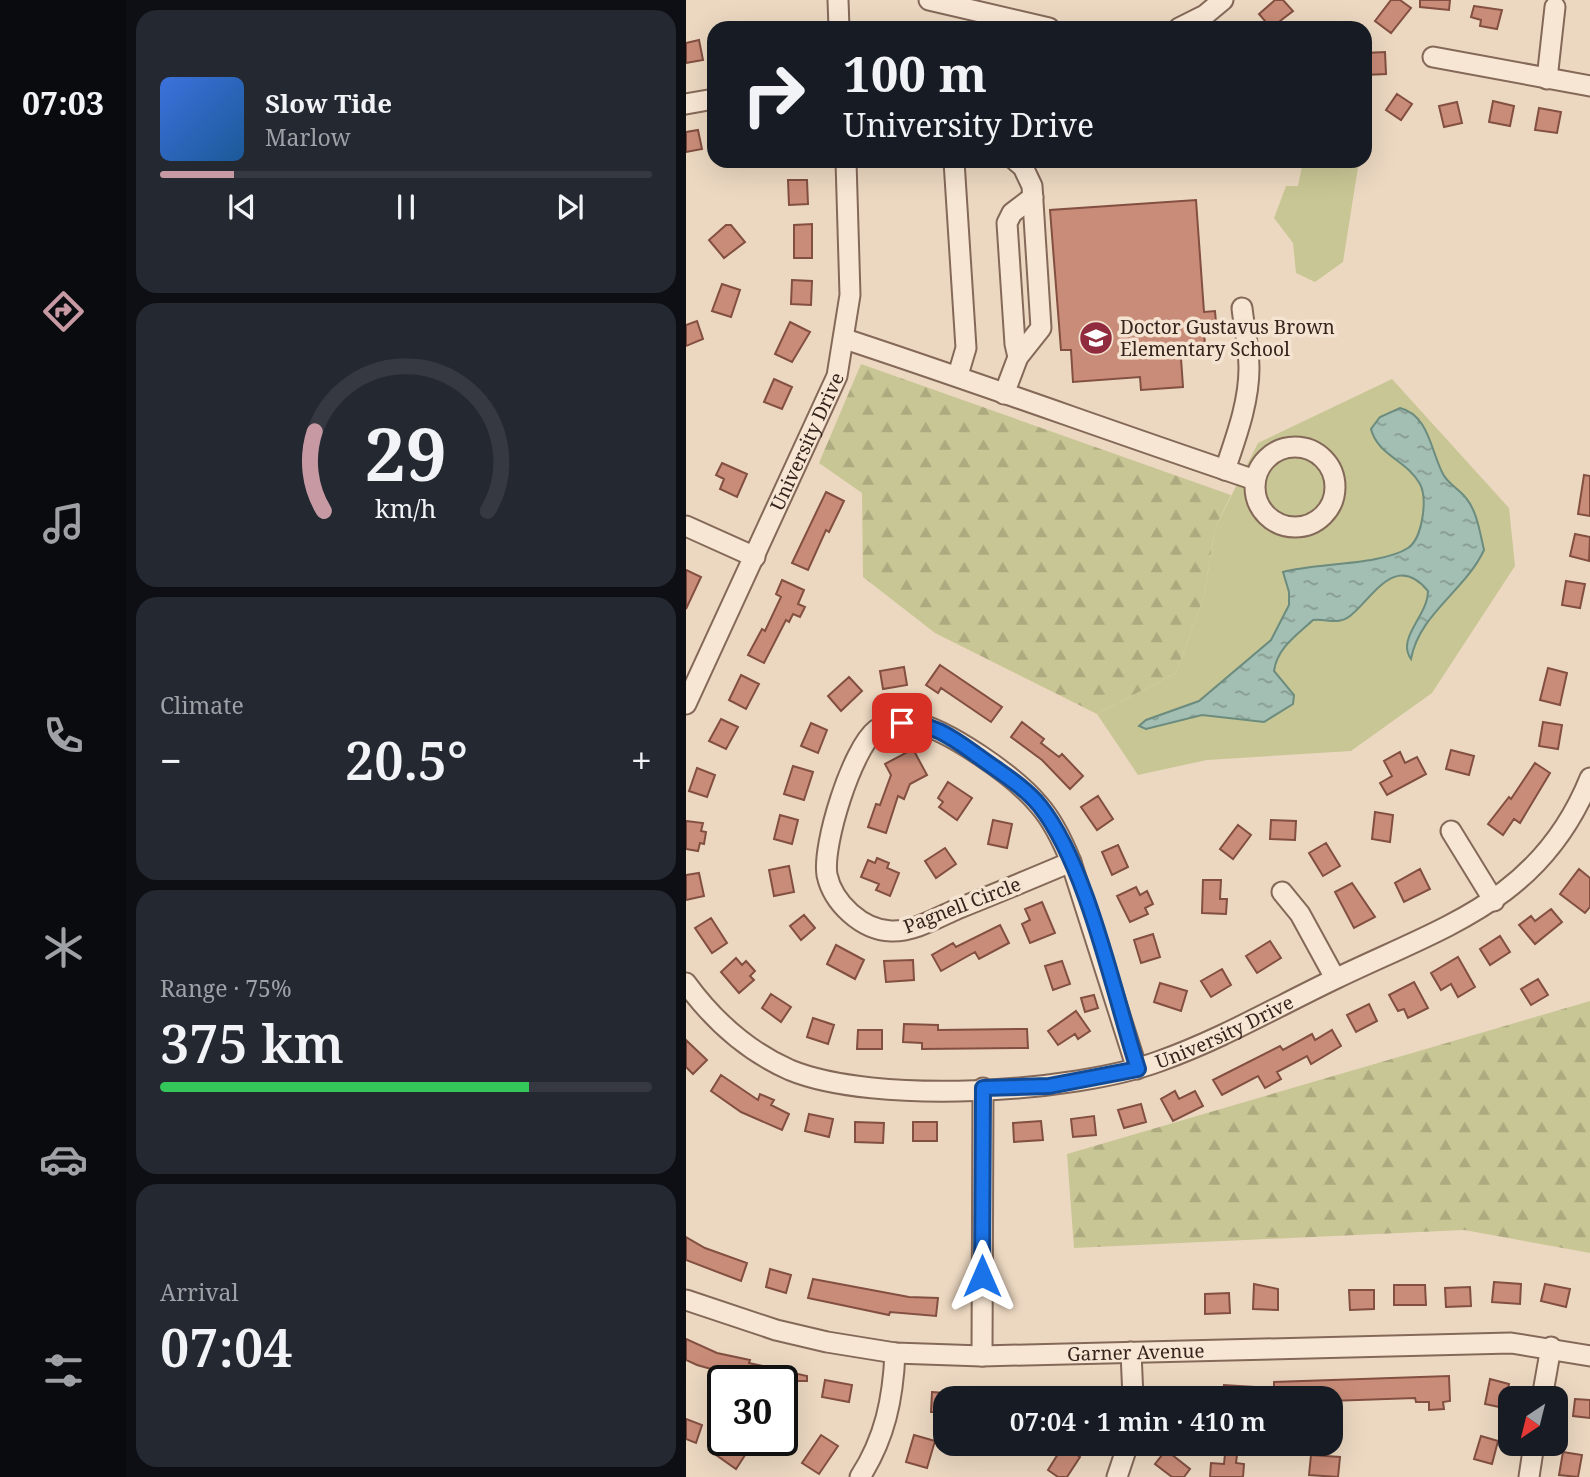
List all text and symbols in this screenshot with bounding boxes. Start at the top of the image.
text: 100 m [843,40,987,106]
icon: right [728,49,819,140]
text: 07:03 [22,81,104,124]
text: Slow Tide [265,85,392,121]
text: University Drive [843,103,1094,146]
text: Marlow [265,121,351,153]
icon: previous [223,188,261,226]
icon: pause [387,188,425,226]
icon: next [551,188,589,226]
icon: directions [39,287,88,336]
place label: Doctor Gustavus Brown Elementary School [1120,314,1335,362]
school or university icon: Doctor Gustavus Brown Elementary School [1077,319,1115,357]
street label: University Drive [764,368,850,515]
text: 29 [365,404,447,503]
text: km/h [375,491,437,525]
icon: music [39,499,88,548]
text: Climate [160,689,244,721]
pin [872,693,932,753]
icon: arrive [883,704,921,742]
icon: phone [39,711,88,760]
text: 20.5° [345,724,468,795]
text: − [160,734,182,786]
text: + [631,734,652,786]
street label: Pagnell Circle [900,871,1024,939]
icon: climate [39,923,88,972]
text: Range · 75% [160,972,292,1004]
street label: University Drive [1152,989,1298,1075]
text: 375 km [160,1007,344,1078]
icon: car [39,1135,88,1184]
position arrow [945,1239,1019,1313]
text: Arrival [160,1276,239,1308]
text: 07:04 [160,1311,293,1382]
street label: Garner Avenue [1067,1338,1205,1367]
icon: filters [39,1346,88,1395]
speed limit sign: 30 [707,1365,798,1456]
north arrow [1498,1386,1568,1456]
map controls [1498,1386,1568,1456]
text: 07:04 · 1 min · 410 m [1010,1403,1266,1439]

